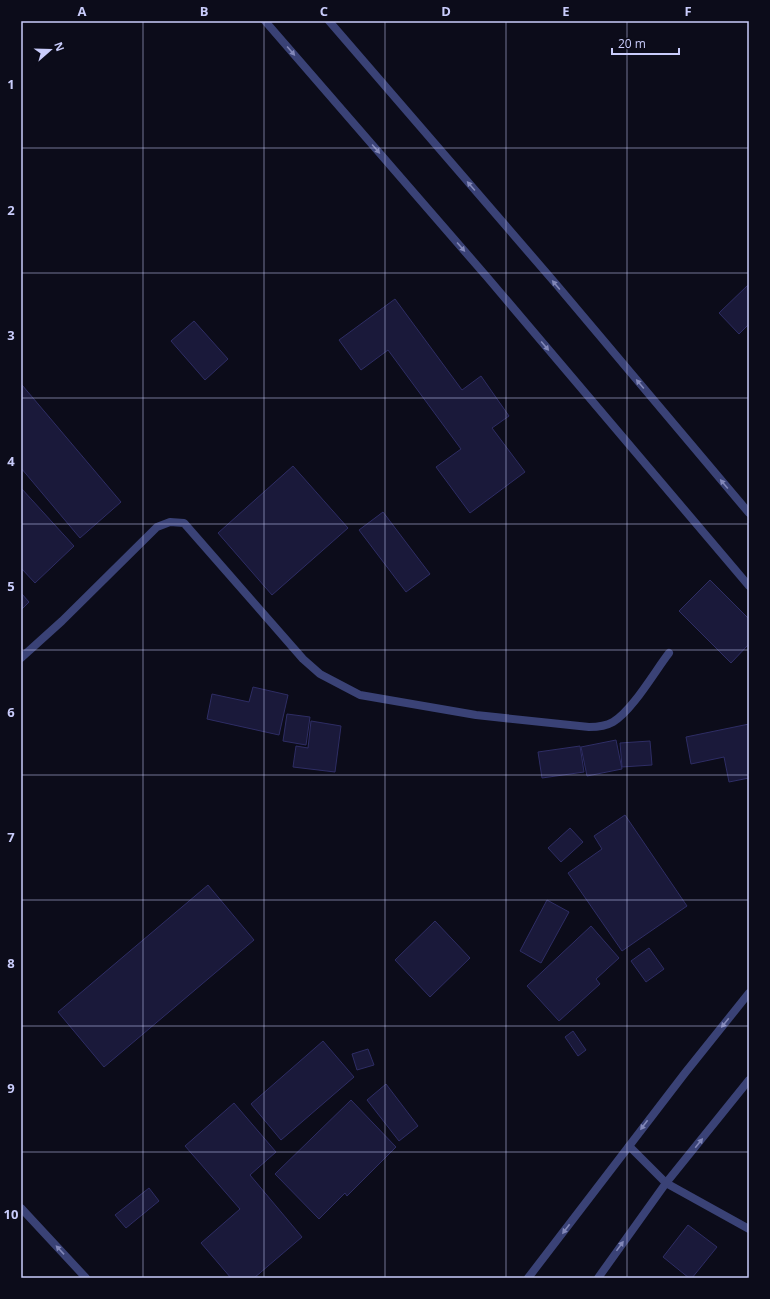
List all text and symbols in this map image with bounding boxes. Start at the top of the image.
text: A [78,2,87,20]
text: B [200,2,209,20]
text: C [320,2,328,20]
text: D [441,2,451,20]
text: E [562,2,570,20]
text: F [684,2,692,20]
north arrow [30,30,70,70]
scale bar [612,30,679,56]
text: 20 m [618,35,646,52]
text: N [51,40,68,53]
one-way arrow [286,45,295,56]
text: 1 [7,75,15,93]
one-way arrow [371,144,380,154]
one-way arrow [467,181,476,191]
text: 2 [7,201,15,219]
one-way arrow [456,242,465,253]
one-way arrow [552,279,561,290]
text: 3 [7,326,15,344]
one-way arrow [541,341,550,352]
one-way arrow [636,379,645,389]
text: 4 [7,452,15,470]
one-way arrow [719,478,728,489]
text: 5 [7,577,15,595]
text: 6 [7,703,15,721]
text: 7 [7,828,15,846]
text: 8 [7,954,15,972]
one-way arrow [720,1018,729,1029]
text: 9 [7,1079,15,1097]
one-way arrow [640,1120,649,1131]
one-way arrow [694,1137,703,1148]
text: 10 [4,1205,18,1223]
one-way arrow [561,1223,570,1234]
one-way arrow [616,1241,624,1252]
one-way arrow [55,1245,64,1255]

